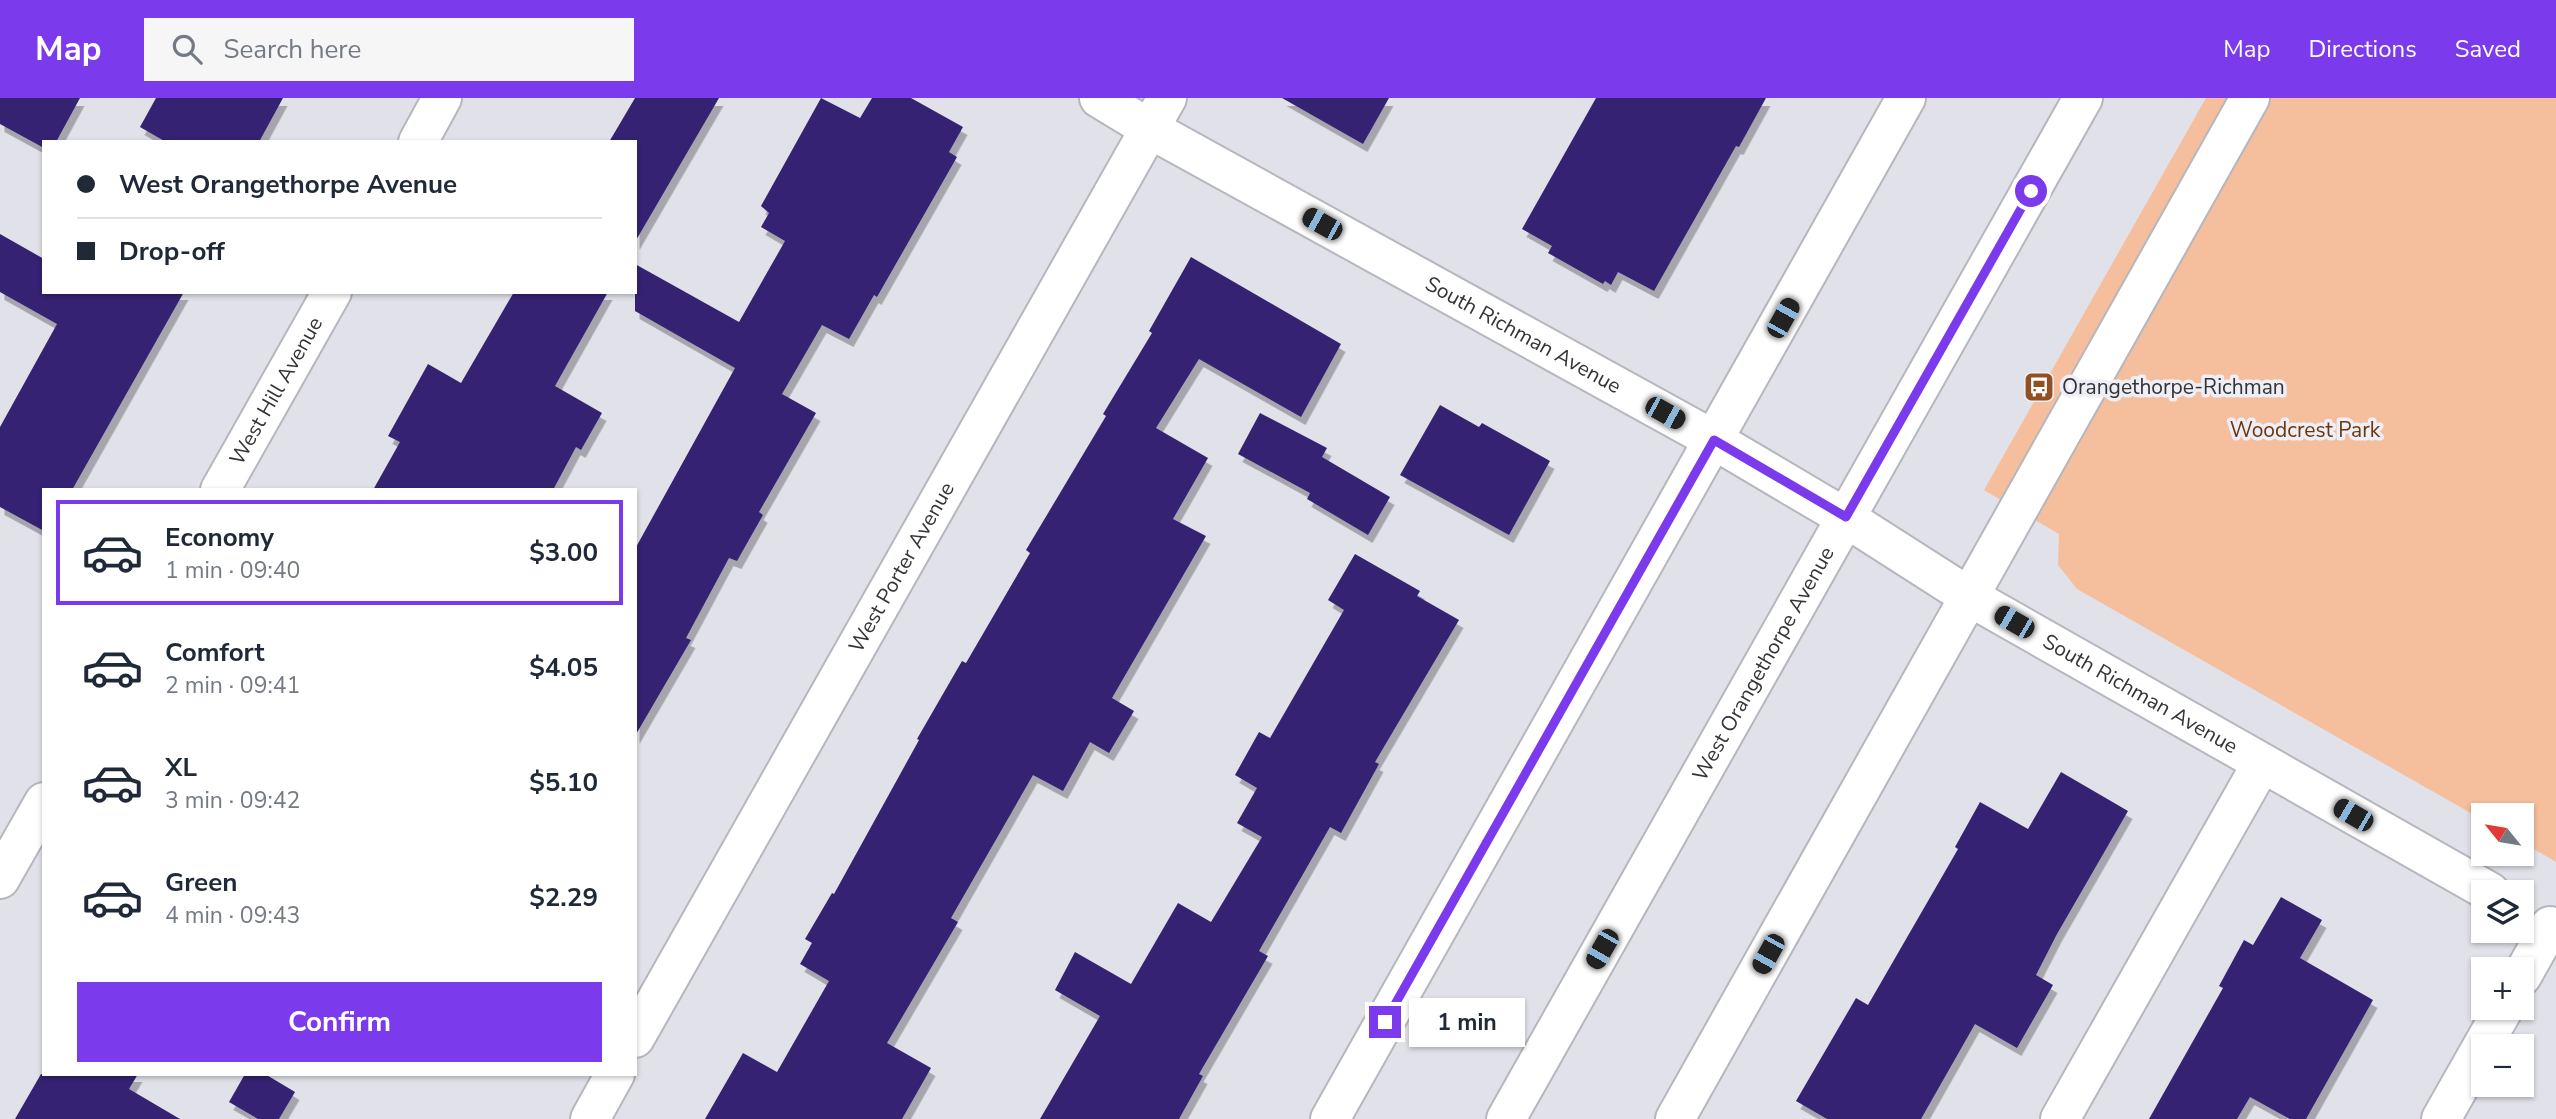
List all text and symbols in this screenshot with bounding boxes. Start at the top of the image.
search box [144,18,634,81]
text: Map [35,27,102,72]
icon: search [168,30,206,68]
text: Search here [224,32,361,67]
text: Map [2223,33,2270,65]
text: Directions [2308,33,2417,65]
text: Saved [2455,33,2521,65]
text: West Orangethorpe Avenue [119,167,457,202]
route start [2015,175,2047,207]
car [1299,205,1346,243]
text: Drop-off [119,234,225,269]
street label: South Richman Avenue [1420,270,1626,400]
car [1764,295,1803,341]
street label: West Hill Avenue [223,312,329,470]
bus stop icon: Orangethorpe-Richman [2022,370,2056,404]
place label: Orangethorpe-Richman [2062,373,2285,401]
car [1642,394,1689,432]
park label: Woodcrest Park [2230,416,2381,444]
street label: West Porter Avenue [842,477,961,657]
text: Economy [165,520,274,555]
icon: car [81,521,144,584]
text: $3.00 [529,535,598,570]
street label: West Orangethorpe Avenue [1686,542,1841,786]
text: 1 min · 09:40 [165,555,300,586]
car [1991,602,2038,642]
street label: South Richman Avenue [2038,627,2243,760]
text: Comfort [165,635,265,670]
icon: car [81,636,144,699]
text: $4.05 [529,650,598,685]
text: 2 min · 09:41 [165,670,300,701]
text: XL [165,750,197,785]
icon: car [81,751,144,814]
text: $5.10 [529,765,598,800]
text: 3 min · 09:42 [165,785,300,816]
car [2330,795,2377,835]
north arrow [2471,803,2534,866]
map controls [2471,803,2534,1097]
text: Green [165,865,238,900]
icon: car [81,866,144,929]
text: $2.29 [529,880,598,915]
button: layers [2471,880,2534,943]
text: 4 min · 09:43 [165,900,300,931]
car [1583,926,1622,972]
car [1749,931,1788,977]
button: + [2471,957,2534,1020]
button: Confirm [77,982,602,1062]
callout: 1 min [1410,998,1525,1046]
route end [1369,1006,1401,1038]
text: 1 min [1437,1007,1497,1038]
button: − [2471,1034,2534,1097]

